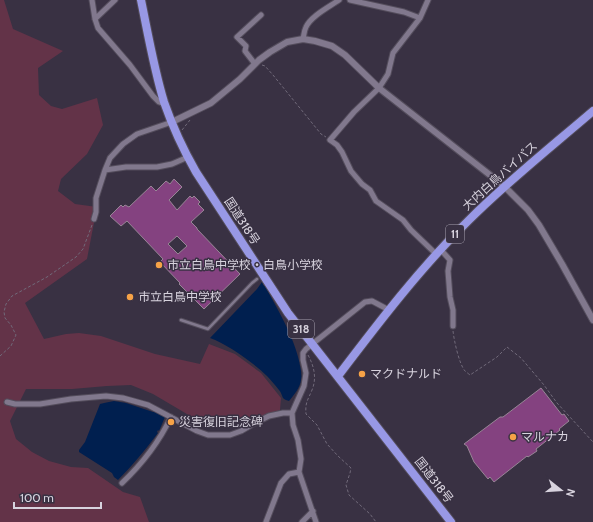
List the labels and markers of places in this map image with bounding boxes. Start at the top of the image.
place label: 市立白鳥中学校・白鳥小学校 [167,257,323,272]
marker: 市立白鳥中学校・白鳥小学校 [154,260,164,270]
place label: 市立白鳥中学校 [138,289,222,304]
marker: 市立白鳥中学校 [125,292,135,302]
place label: マクドナルド [370,366,442,381]
marker: マクドナルド [357,369,367,379]
place label: 災害復旧記念碑 [179,414,263,429]
marker: 災害復旧記念碑 [166,417,176,427]
place label: マルナカ [521,429,569,444]
marker: マルナカ [508,432,518,442]

